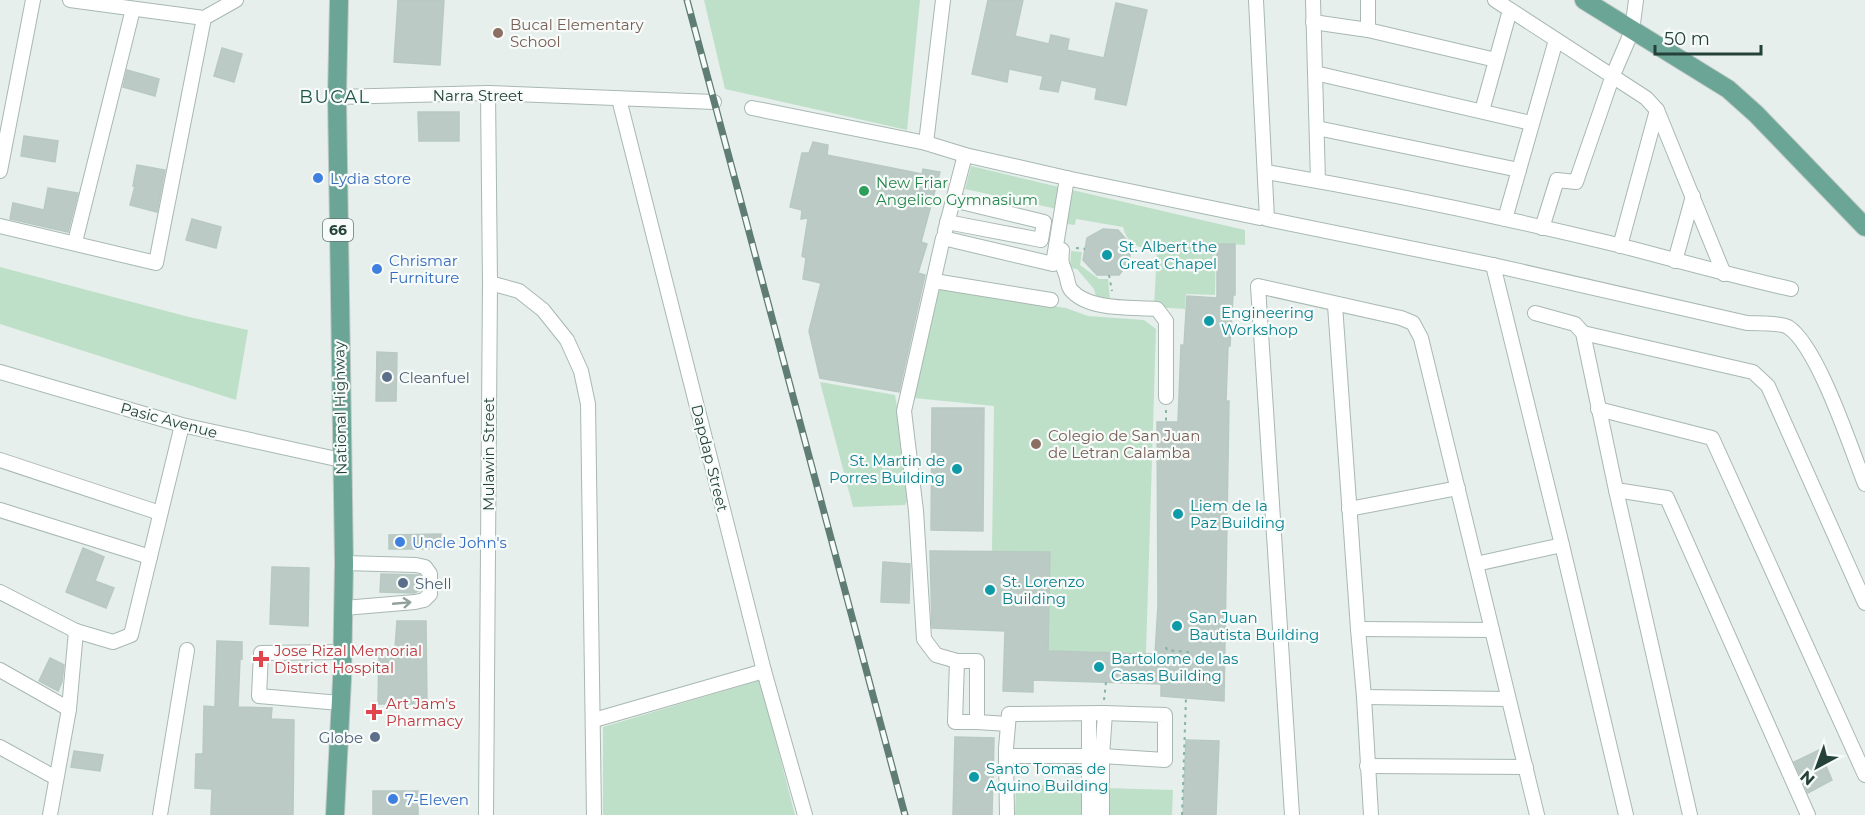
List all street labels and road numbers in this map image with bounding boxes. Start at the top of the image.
street label: Narra Street [433,86,523,105]
road number: 66 [323,219,353,241]
street label: National Highway [329,340,351,475]
street label: Mulawin Street [479,397,498,511]
street label: Pasic Avenue [118,398,220,442]
street label: Dapdap Street [687,402,733,514]

